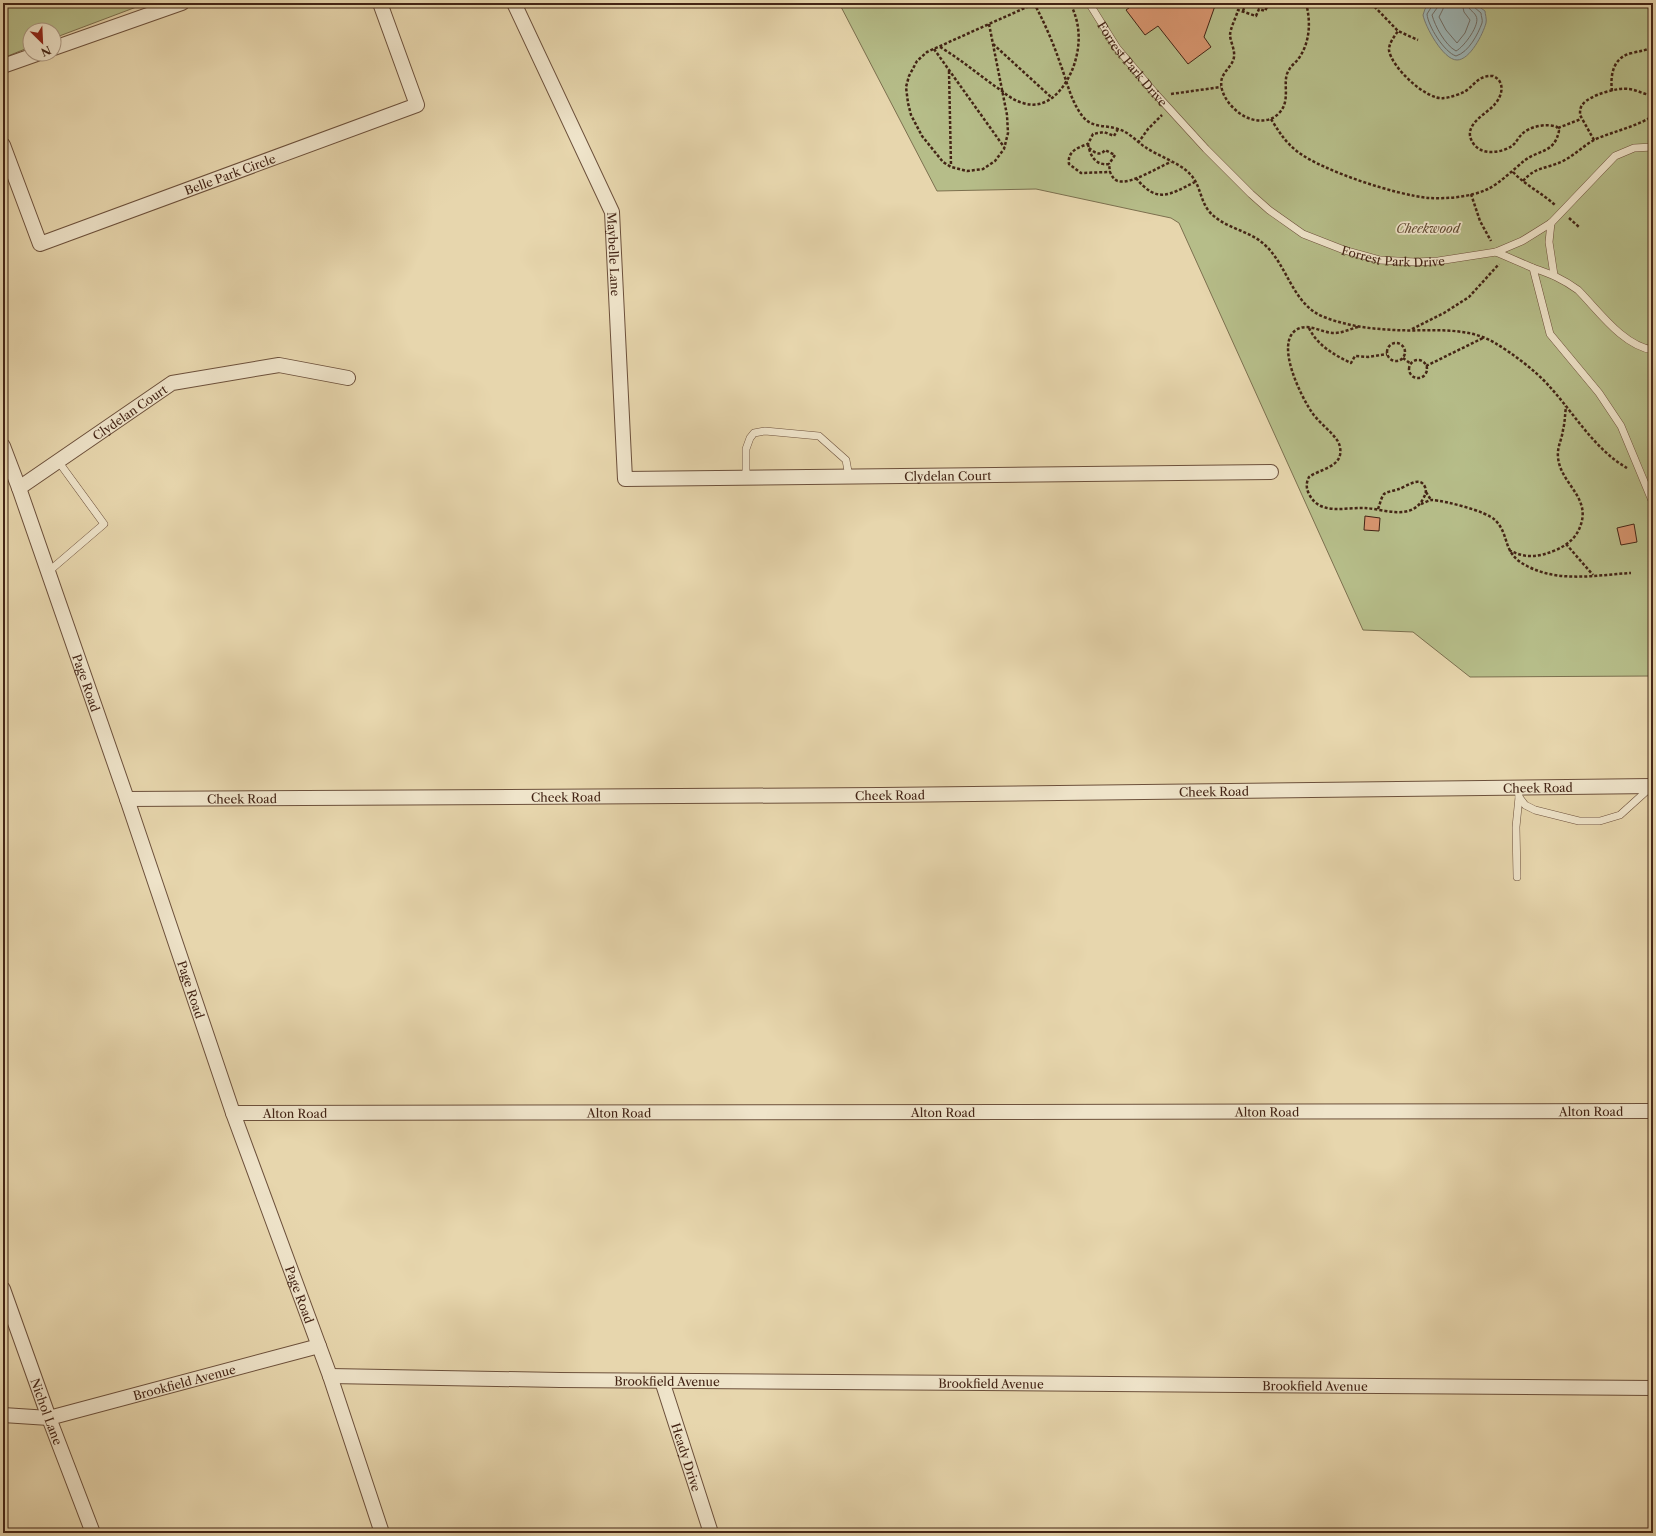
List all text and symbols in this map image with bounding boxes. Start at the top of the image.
street label: Forrest Park Drive [1095,18,1171,110]
north arrow [22,22,62,62]
text: N [38,43,53,60]
street label: Belle Park Circle [182,150,278,198]
street label: Maybelle Lane [605,212,624,297]
park label: Cheekwood [1396,221,1462,236]
street label: Forrest Park Drive [1340,242,1446,270]
street label: Clydelan Court [89,381,170,443]
street label: Clydelan Court [904,468,992,483]
street label: Page Road [70,652,104,714]
street label: Cheek Road [1503,779,1574,795]
street label: Cheek Road [1179,783,1250,799]
street label: Cheek Road [855,787,926,803]
street label: Cheek Road [531,789,602,804]
street label: Cheek Road [207,791,278,806]
street label: Page Road [175,958,208,1021]
street label: Alton Road [910,1104,976,1120]
street label: Alton Road [1234,1104,1300,1119]
street label: Alton Road [1558,1104,1624,1119]
street label: Alton Road [262,1105,328,1120]
street label: Alton Road [586,1105,652,1120]
street label: Page Road [283,1264,318,1326]
street label: Brookfield Avenue [131,1361,237,1403]
street label: Brookfield Avenue [614,1373,720,1389]
street label: Brookfield Avenue [938,1375,1044,1391]
street label: Nichol Lane [28,1376,66,1447]
street label: Brookfield Avenue [1262,1378,1368,1393]
street label: Heady Drive [669,1421,705,1494]

